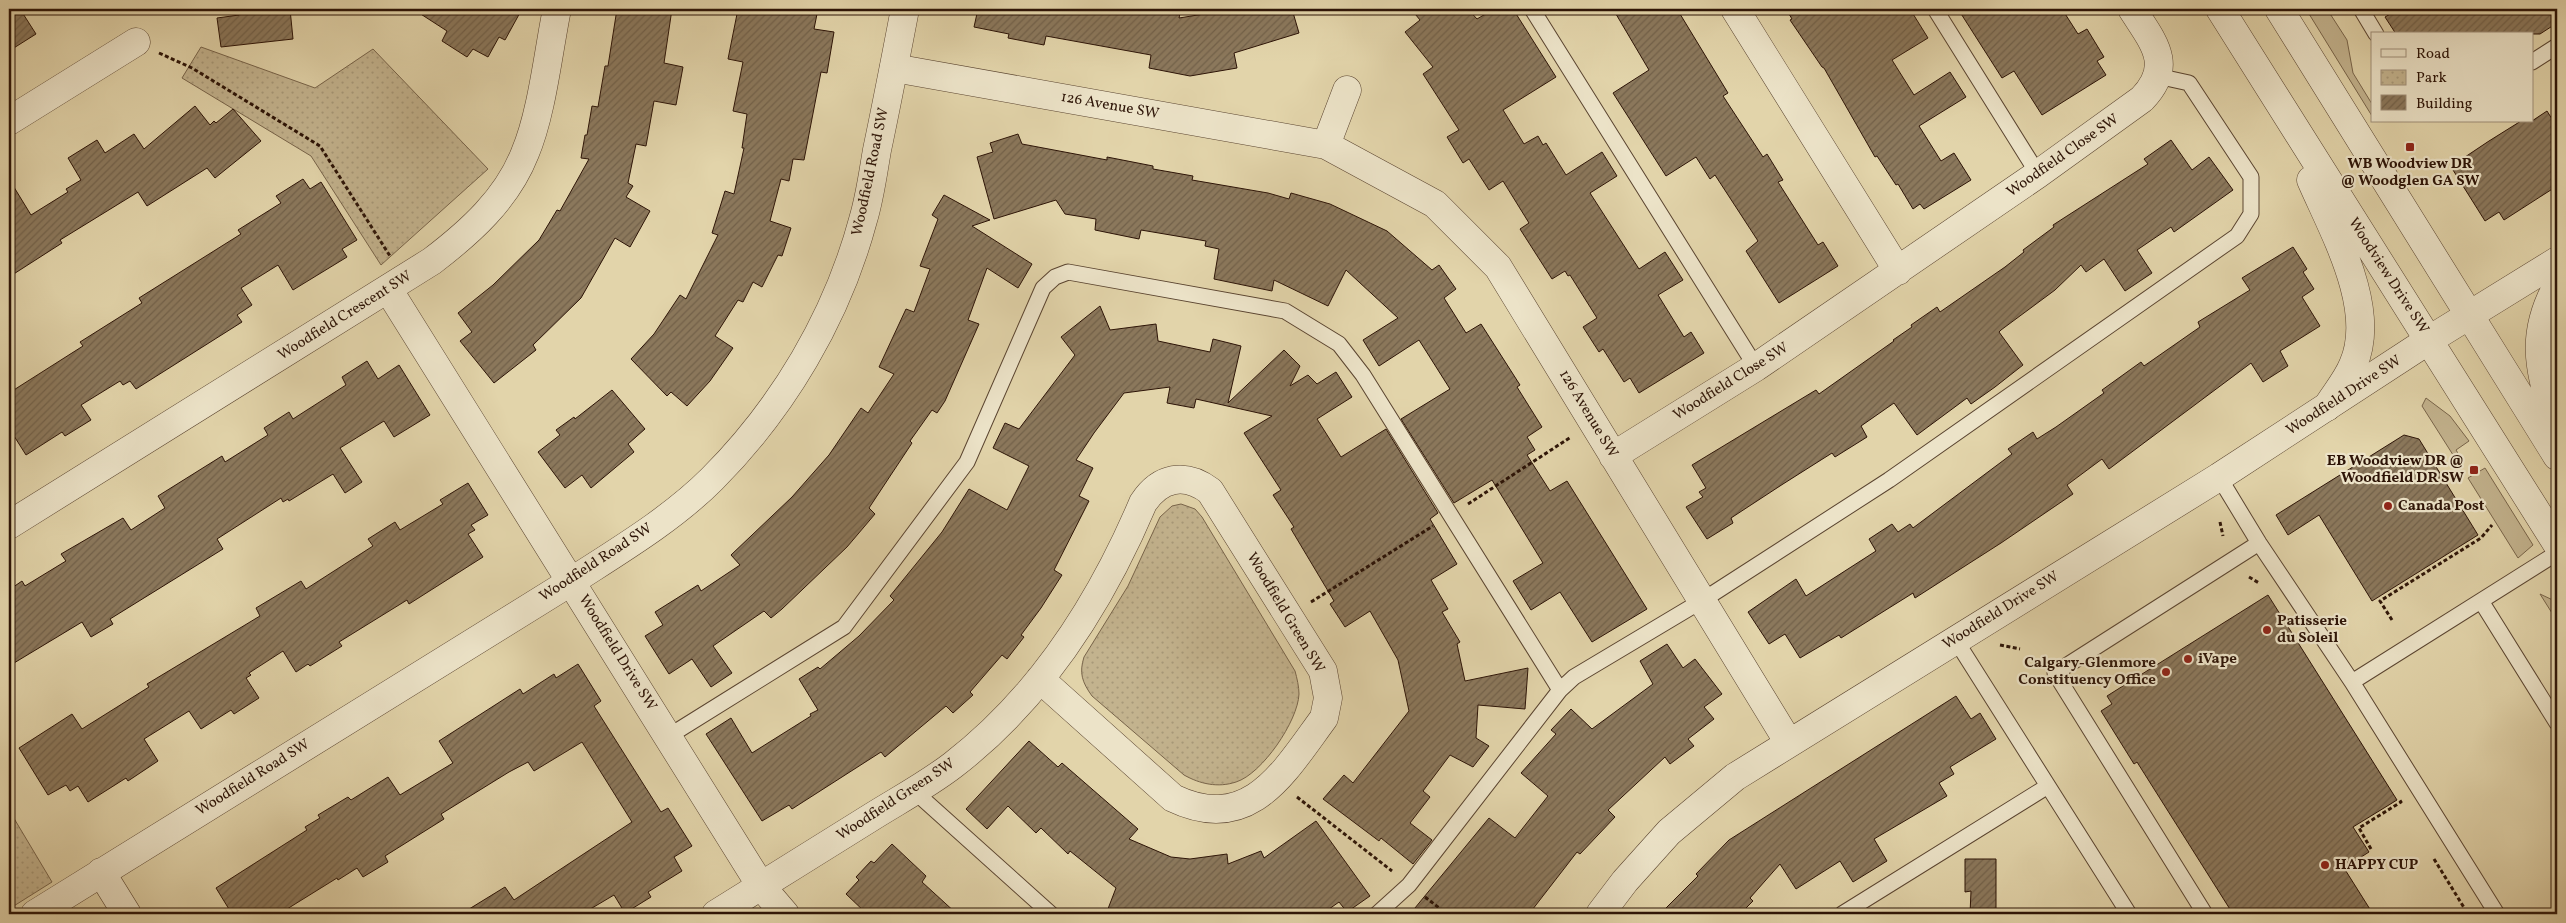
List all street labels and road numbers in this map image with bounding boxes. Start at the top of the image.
street label: 126 Avenue SW [1059,87,1161,125]
street label: Woodfield Road SW [847,106,895,238]
street label: Woodfield Close SW [2003,109,2123,203]
street label: Woodview Drive SW [2343,214,2433,338]
street label: Woodfield Crescent SW [274,266,416,366]
street label: Woodfield Close SW [1669,338,1793,426]
street label: Woodfield Drive SW [2282,351,2406,441]
street label: 126 Avenue SW [1553,366,1623,462]
street label: Woodfield Road SW [536,519,656,607]
street label: Woodfield Green SW [1241,549,1329,677]
street label: Woodfield Drive SW [1939,567,2063,655]
street label: Woodfield Drive SW [573,591,661,715]
street label: Woodfield Road SW [192,734,314,822]
street label: Woodfield Green SW [833,754,959,846]

